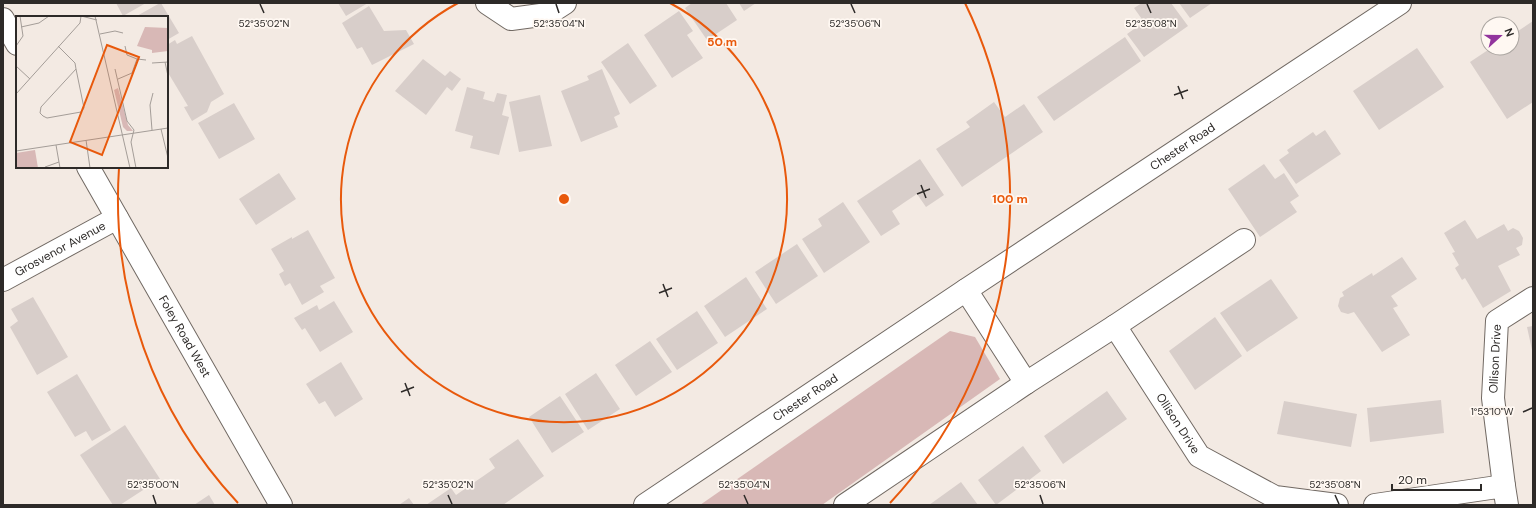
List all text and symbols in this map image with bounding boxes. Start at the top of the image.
inset map [16,16,168,168]
north arrow [1480,16,1520,56]
text: 52°35'02"N [239,17,290,30]
text: 52°35'04"N [533,17,585,30]
text: 52°35'06"N [829,17,881,30]
text: 52°35'08"N [1125,17,1177,30]
text: N [1501,26,1517,39]
text: 50 m [707,34,737,50]
street label: Chester Road [1147,119,1218,174]
text: 100 m [992,191,1028,207]
centre of rings [557,192,571,206]
street label: Grosvenor Avenue [12,218,109,280]
street label: Foley Road West [155,292,215,380]
street label: Ollison Drive [1485,324,1505,394]
street label: Chester Road [770,370,841,425]
street label: Ollison Drive [1152,390,1204,457]
text: 1°53'10"W [1471,405,1514,418]
scale bar [1392,466,1481,492]
text: 20 m [1398,472,1427,488]
text: 52°35'00"N [127,478,179,491]
text: 52°35'02"N [423,478,474,491]
text: 52°35'04"N [718,478,770,491]
text: 52°35'06"N [1014,478,1066,491]
text: 52°35'08"N [1309,478,1361,491]

